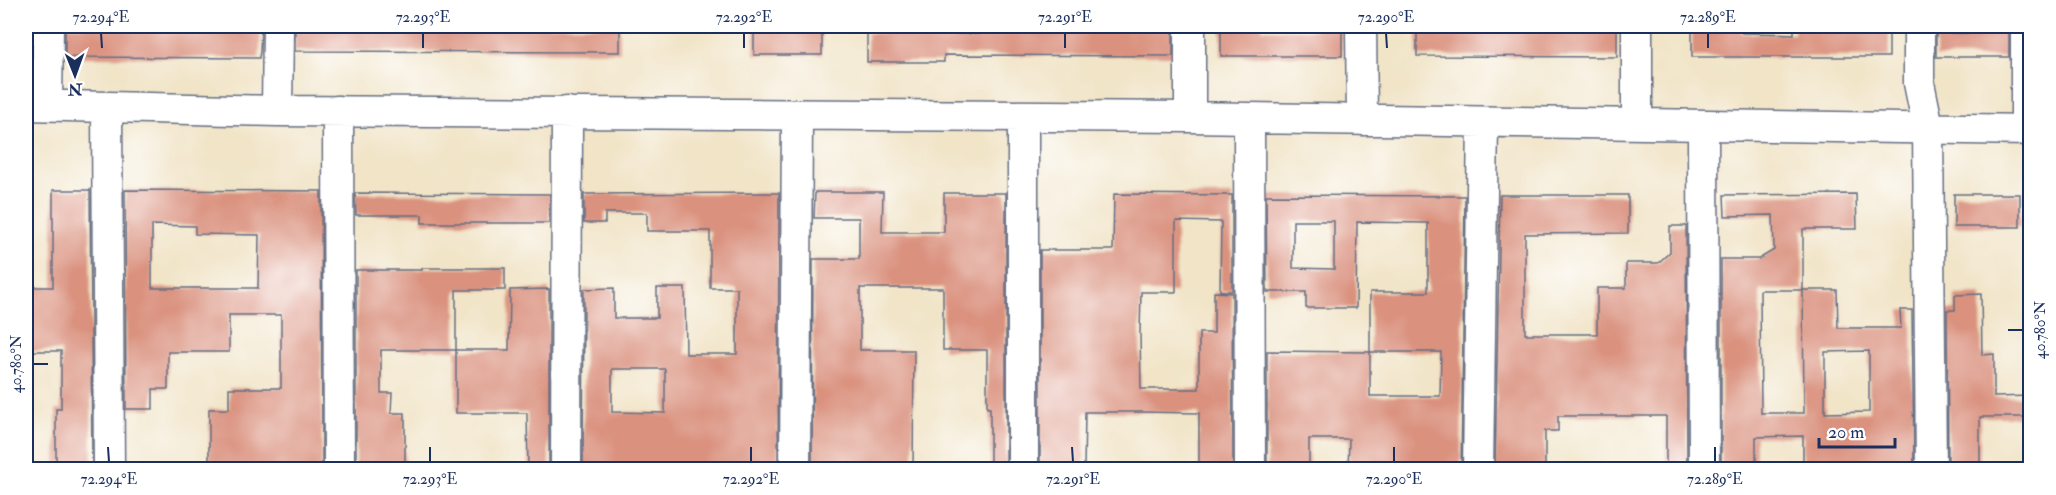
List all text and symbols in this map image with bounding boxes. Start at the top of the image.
text: 72.294°E [73,8,130,27]
text: 72.293°E [396,8,450,27]
text: 72.292°E [716,8,772,27]
text: 72.291°E [1038,8,1092,27]
text: 72.290°E [1358,8,1414,27]
text: 72.289°E [1680,8,1736,27]
north arrow [45,45,105,105]
text: N [67,79,84,99]
text: 40.780°N [2031,300,2050,359]
text: 40.780°N [7,334,26,393]
scale bar [1819,411,1896,449]
text: 20 m [1828,421,1864,444]
text: 72.294°E [81,470,138,489]
text: 72.293°E [403,470,457,489]
text: 72.292°E [723,470,779,489]
text: 72.291°E [1046,470,1100,489]
text: 72.290°E [1366,470,1422,489]
text: 72.289°E [1687,470,1743,489]

